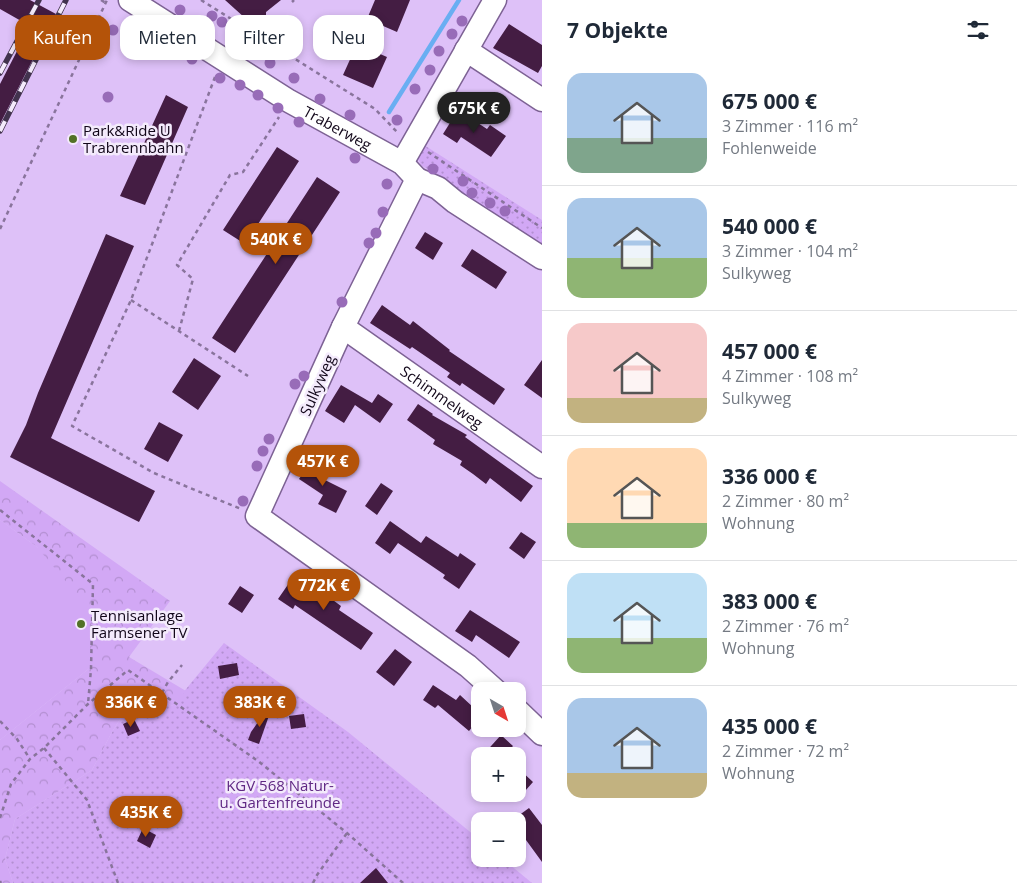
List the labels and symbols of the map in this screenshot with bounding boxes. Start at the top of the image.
pin: 675K € [433,92,515,134]
street label: Traberweg [300,101,375,155]
place label: Park&Ride U Trabrennbahn [83,120,184,157]
marker: Park&Ride U Trabrennbahn [67,133,79,145]
pin: 540K € [235,222,317,265]
street label: Sulkyweg [295,351,339,419]
street label: Schimmelweg [397,361,487,433]
pin: 457K € [282,444,364,487]
pin: 772K € [283,568,365,611]
place label: Tennisanlage Farmsener TV [91,605,188,642]
marker: Tennisanlage Farmsener TV [75,618,87,630]
north arrow [471,682,526,738]
pin: 336K € [90,686,172,728]
pin: 383K € [219,686,301,728]
park label: KGV 568 Natur- u. Gartenfreunde [220,775,340,812]
pin: 435K € [105,796,187,838]

